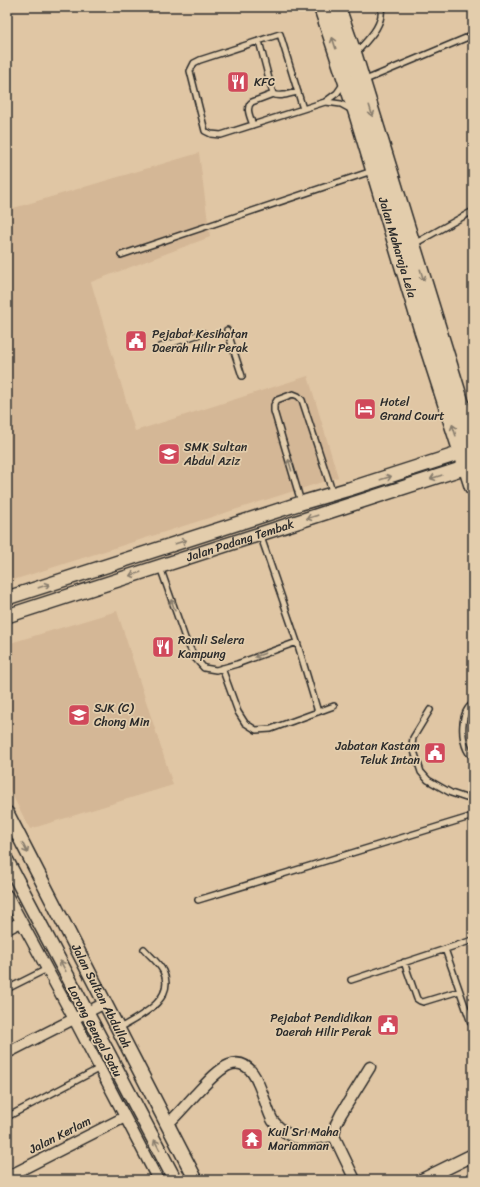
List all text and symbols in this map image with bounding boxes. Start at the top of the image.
one-way arrow [330,37,337,50]
restaurant icon: KFC [225,69,251,95]
place label: KFC [254,71,275,93]
one-way arrow [368,104,375,117]
street label: Jalan Maharaja Lela [372,193,423,302]
one-way arrow [419,268,426,281]
place label: Pejabat Kesihatan Daerah Hilir Perak [152,323,248,359]
public building icon: Pejabat Kesihatan Daerah Hilir Perak [123,328,149,354]
place label: Hotel Grand Court [380,391,445,427]
hotel icon: Hotel Grand Court [352,396,378,422]
one-way arrow [450,424,457,437]
place label: SMK Sultan Abdul Aziz [183,436,248,472]
school or university icon: SMK Sultan Abdul Aziz [156,441,182,467]
one-way arrow [286,459,293,472]
one-way arrow [379,473,391,481]
one-way arrow [430,474,442,482]
street label: Jalan Padang Tembak [183,513,297,568]
one-way arrow [306,514,319,521]
one-way arrow [175,538,188,545]
one-way arrow [129,571,142,578]
one-way arrow [37,582,50,589]
one-way arrow [169,599,177,611]
place label: Ramli Selera Kampung [178,629,245,665]
restaurant icon: Ramli Selera Kampung [150,634,176,660]
one-way arrow [255,652,267,660]
place label: SJK (C) Chong Min [94,697,150,733]
school or university icon: SJK (C) Chong Min [66,702,92,728]
place label: Jabatan Kastam Teluk Intan [335,735,421,771]
public building icon: Jabatan Kastam Teluk Intan [422,740,448,766]
one-way arrow [22,841,29,853]
street label: Jalan Sultan Abdullah [65,939,137,1052]
one-way arrow [58,960,66,972]
street label: Lorong Gengal Satu [61,981,129,1082]
place label: Pejabat Pendidikan Daerah Hilir Perak [270,1007,373,1043]
public building icon: Pejabat Pendidikan Daerah Hilir Perak [375,1012,401,1038]
street label: Jalan Kerlam [24,1110,95,1161]
place label: Kuil Sri Maha Mariamman [268,1121,339,1157]
temple icon: Kuil Sri Maha Mariamman [239,1126,265,1152]
one-way arrow [152,1140,160,1152]

